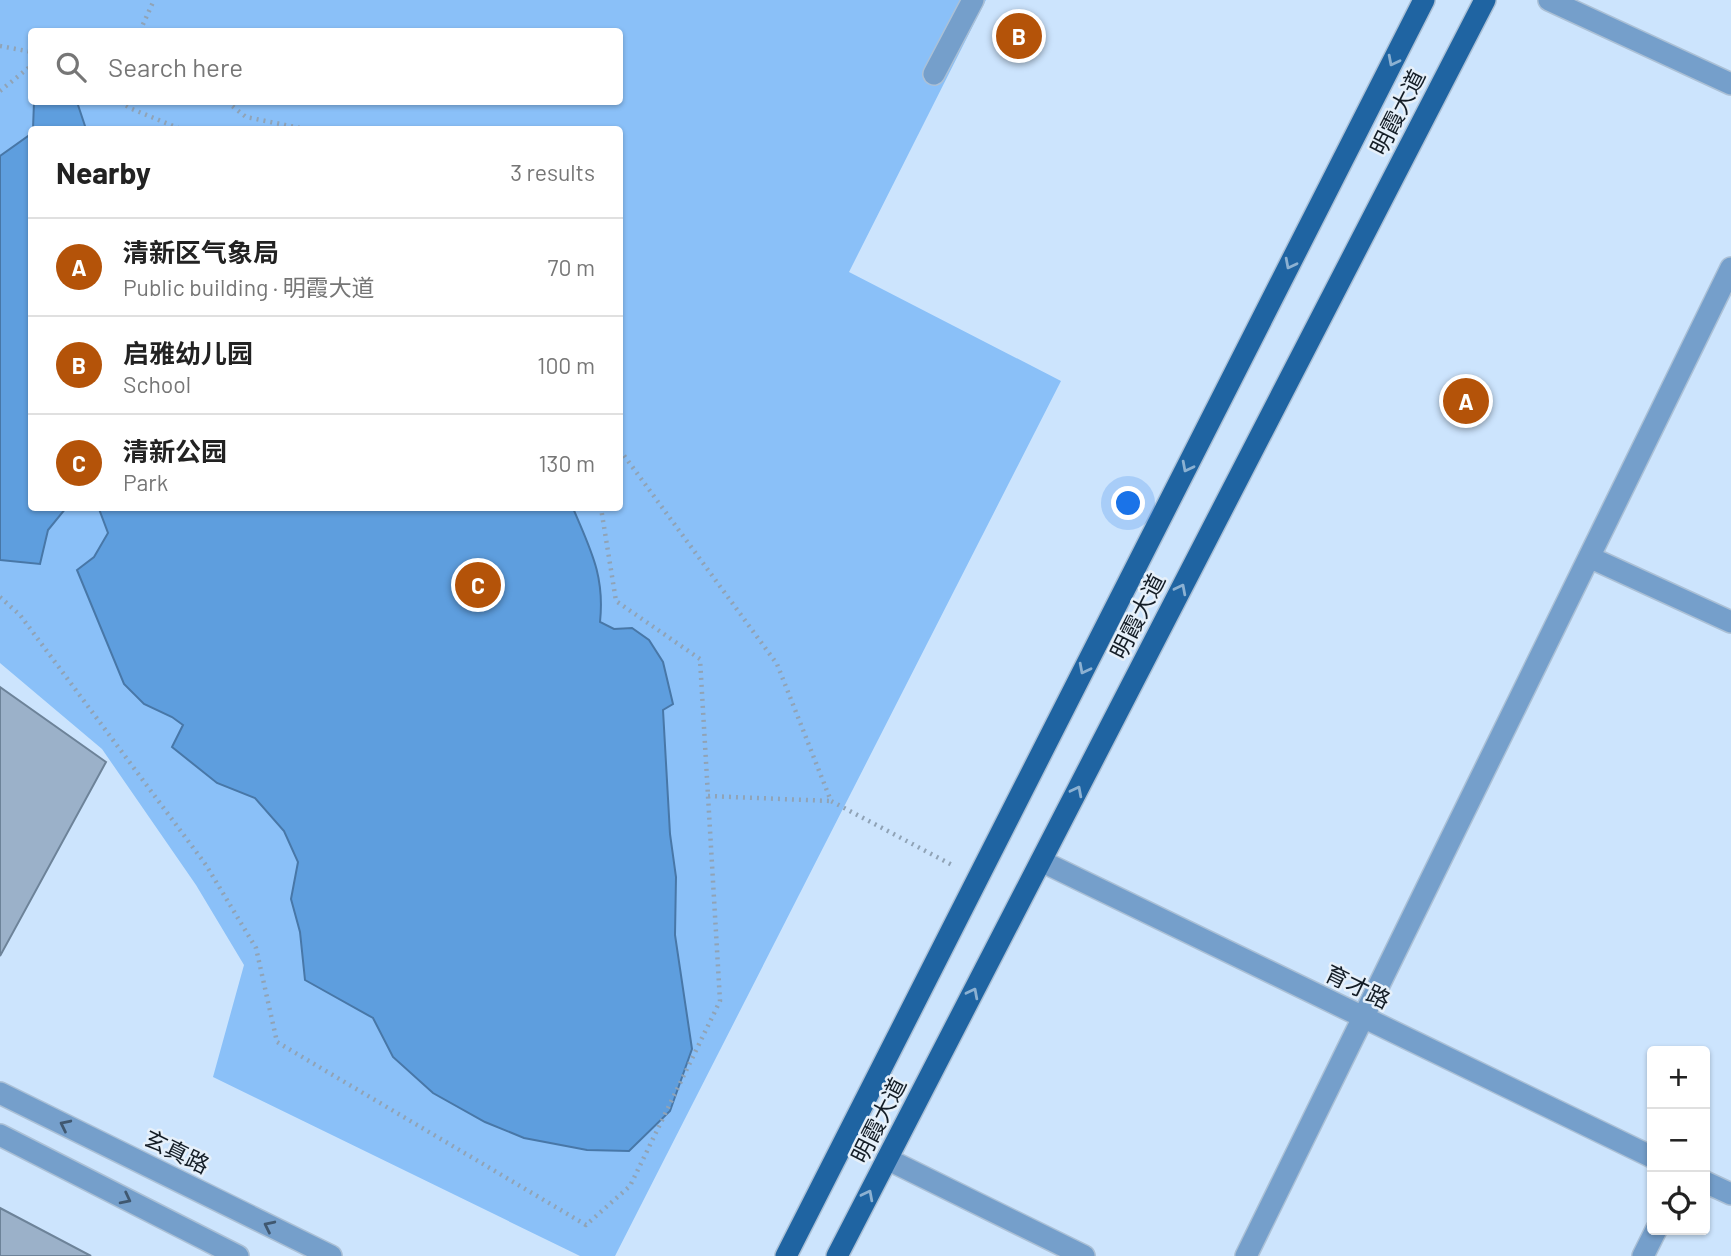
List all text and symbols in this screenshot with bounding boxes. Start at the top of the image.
pin: B [996,10,1042,62]
search box [28,28,623,105]
icon: search [52,48,90,86]
text: Search here [108,51,243,82]
one-way arrow [1388,54,1402,66]
street label: 明霞大道 [1364,65,1430,159]
text: Nearby [56,154,151,190]
text: 3 results [510,158,595,186]
text: 清新区气象局 [123,236,279,267]
text: A [71,253,87,281]
text: 70 m [548,253,595,281]
one-way arrow [1285,257,1299,269]
text: Public building · 明霞大道 [123,273,374,301]
text: 启雅幼儿园 [123,337,253,368]
text: B [72,351,86,379]
text: 100 m [537,351,595,379]
text: School [123,370,191,398]
pin: A [1443,375,1489,427]
text: 清新公园 [123,435,227,466]
text: C [72,449,86,477]
text: 130 m [538,449,595,477]
one-way arrow [1182,460,1196,472]
text: Park [123,468,168,496]
your location [1111,486,1145,520]
pin: C [455,559,501,611]
street label: 明霞大道 [1104,569,1170,663]
one-way arrow [1173,584,1186,596]
one-way arrow [1079,662,1093,675]
one-way arrow [1068,786,1082,798]
street label: 育才路 [1321,958,1395,1014]
one-way arrow [964,988,978,1000]
map controls [1647,1046,1710,1235]
button: + [1647,1046,1710,1109]
street label: 明霞大道 [845,1073,911,1167]
button: − [1647,1109,1710,1172]
one-way arrow [60,1120,72,1134]
street label: 玄真路 [140,1123,214,1179]
button: locate [1647,1172,1710,1235]
one-way arrow [860,1190,874,1203]
one-way arrow [119,1191,131,1205]
one-way arrow [264,1220,276,1234]

